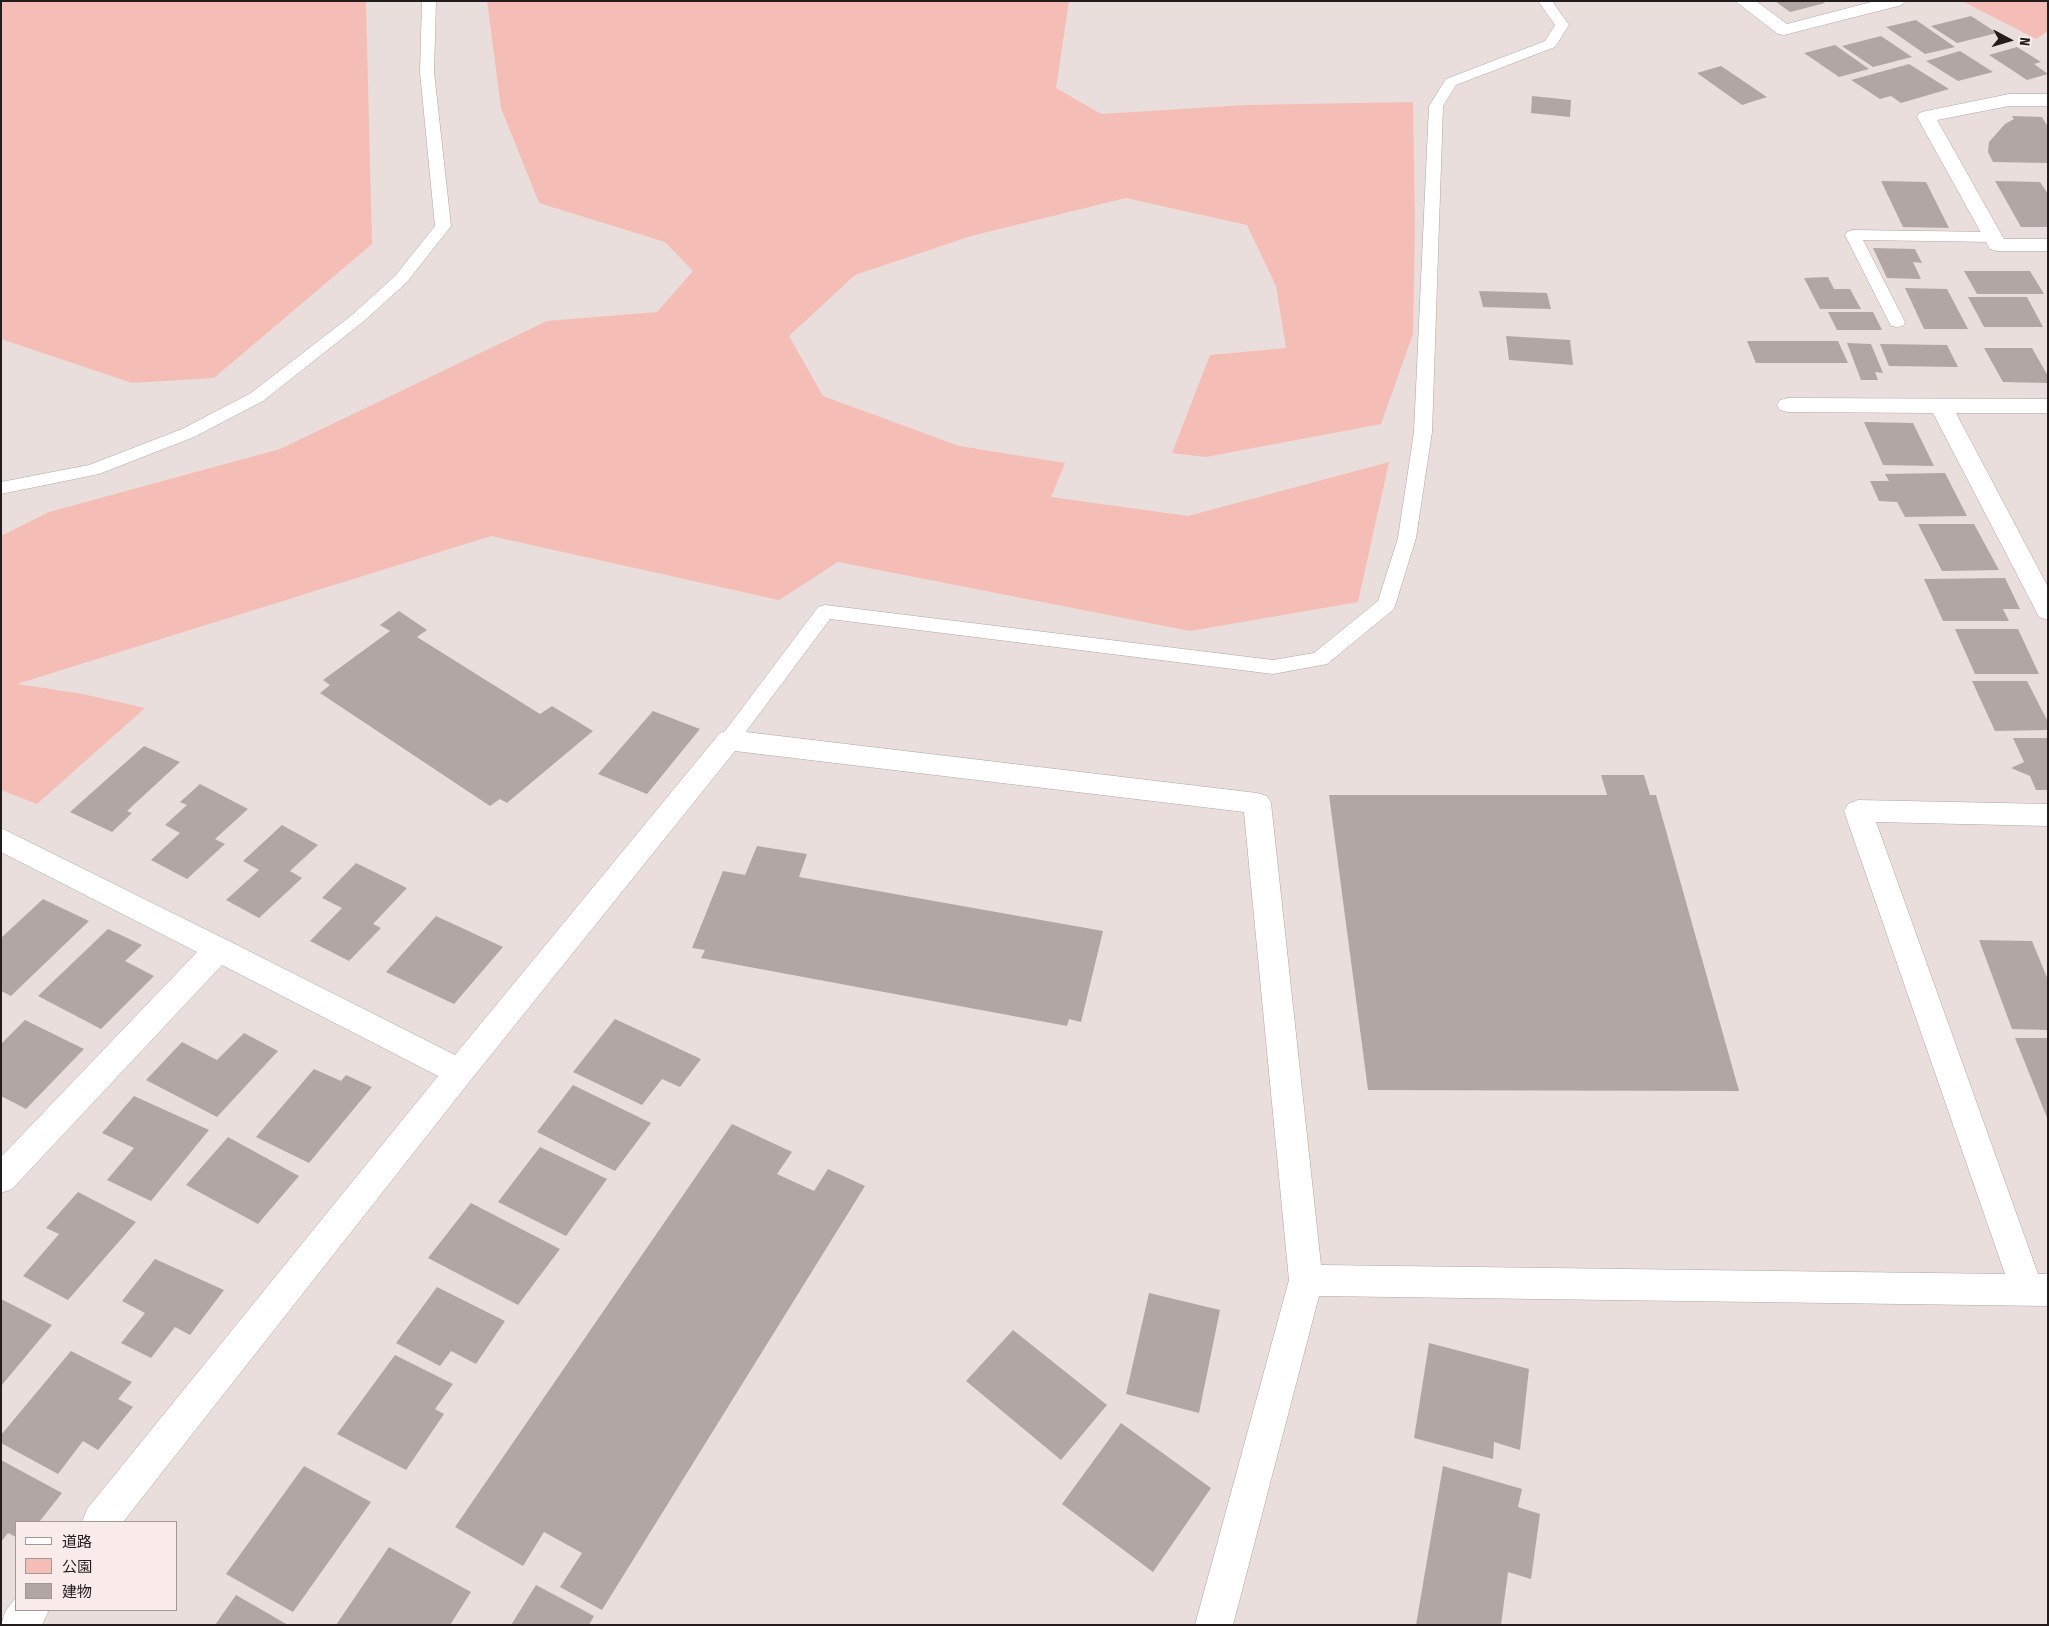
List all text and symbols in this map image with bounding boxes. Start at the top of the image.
north arrow [1984,15,2034,65]
text: N [2016,37,2033,47]
legend [15,1521,178,1611]
text: 道路 [62,1533,92,1551]
text: 公園 [62,1558,92,1576]
text: 建物 [62,1583,92,1601]

